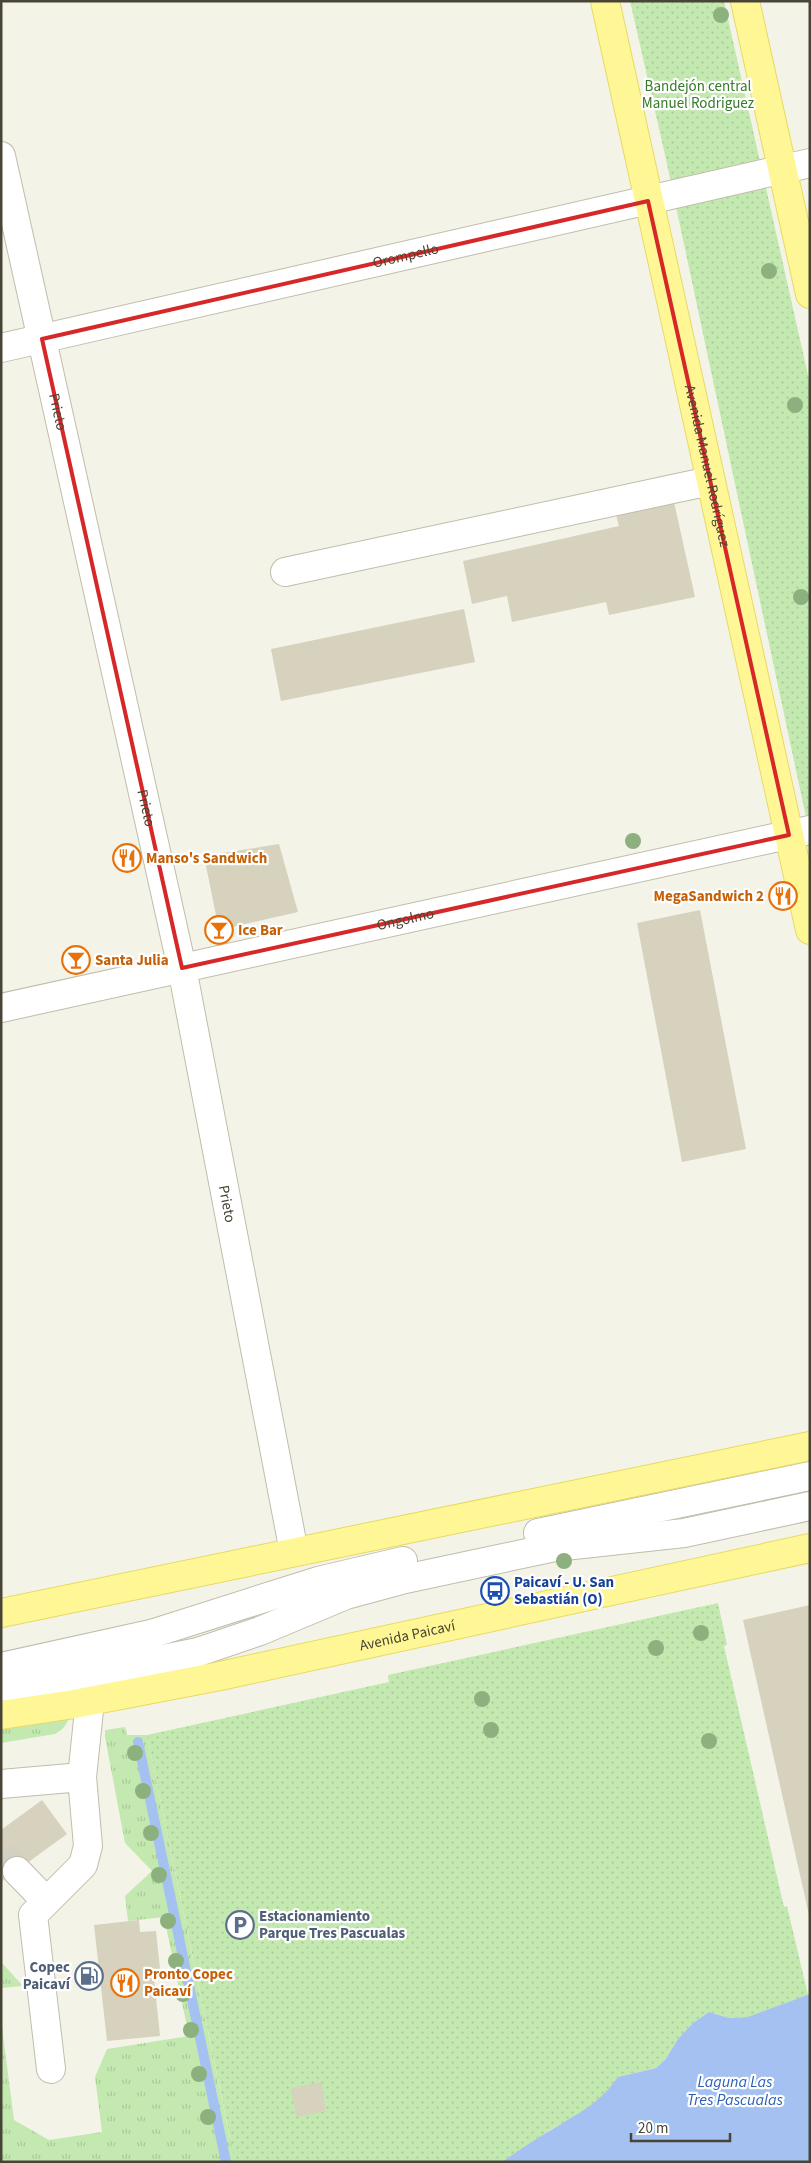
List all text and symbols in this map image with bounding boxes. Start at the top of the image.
park label: Bandejón central Manuel Rodriguez [642,76,754,114]
street label: Orompello [371,238,441,274]
street label: Avenida Manuel Rodríguez [679,383,735,549]
street label: Prieto [43,391,72,433]
street label: Prieto [131,787,160,829]
restaurant icon: Manso's Sandwich [112,843,142,873]
place label: Manso's Sandwich [146,848,267,869]
restaurant icon: MegaSandwich 2 [768,881,798,911]
place label: MegaSandwich 2 [654,886,764,907]
street label: Ongolmo [375,903,436,936]
bar icon: Ice Bar [204,915,234,945]
place label: Ice Bar [238,920,283,941]
bar icon: Santa Julia [61,945,91,975]
place label: Santa Julia [95,950,169,971]
street label: Prieto [213,1183,241,1224]
place label: Paicaví - U. San Sebastián (O) [514,1572,614,1610]
bus stop icon: Paicaví - U. San Sebastián (O) [480,1576,510,1606]
street label: Avenida Paicaví [357,1615,458,1656]
place label: Estacionamiento Parque Tres Pascualas [259,1906,406,1944]
parking icon: Estacionamiento Parque Tres Pascualas [225,1910,255,1940]
place label: Copec Paicaví [23,1957,71,1995]
fuel station icon: Copec Paicaví [74,1961,104,1991]
place label: Pronto Copec Paicaví [144,1964,233,2002]
restaurant icon: Pronto Copec Paicaví [110,1968,140,1998]
water label: Laguna Las Tres Pascualas [687,2071,784,2111]
scale bar [631,2110,730,2142]
text: 20 m [638,2118,668,2139]

